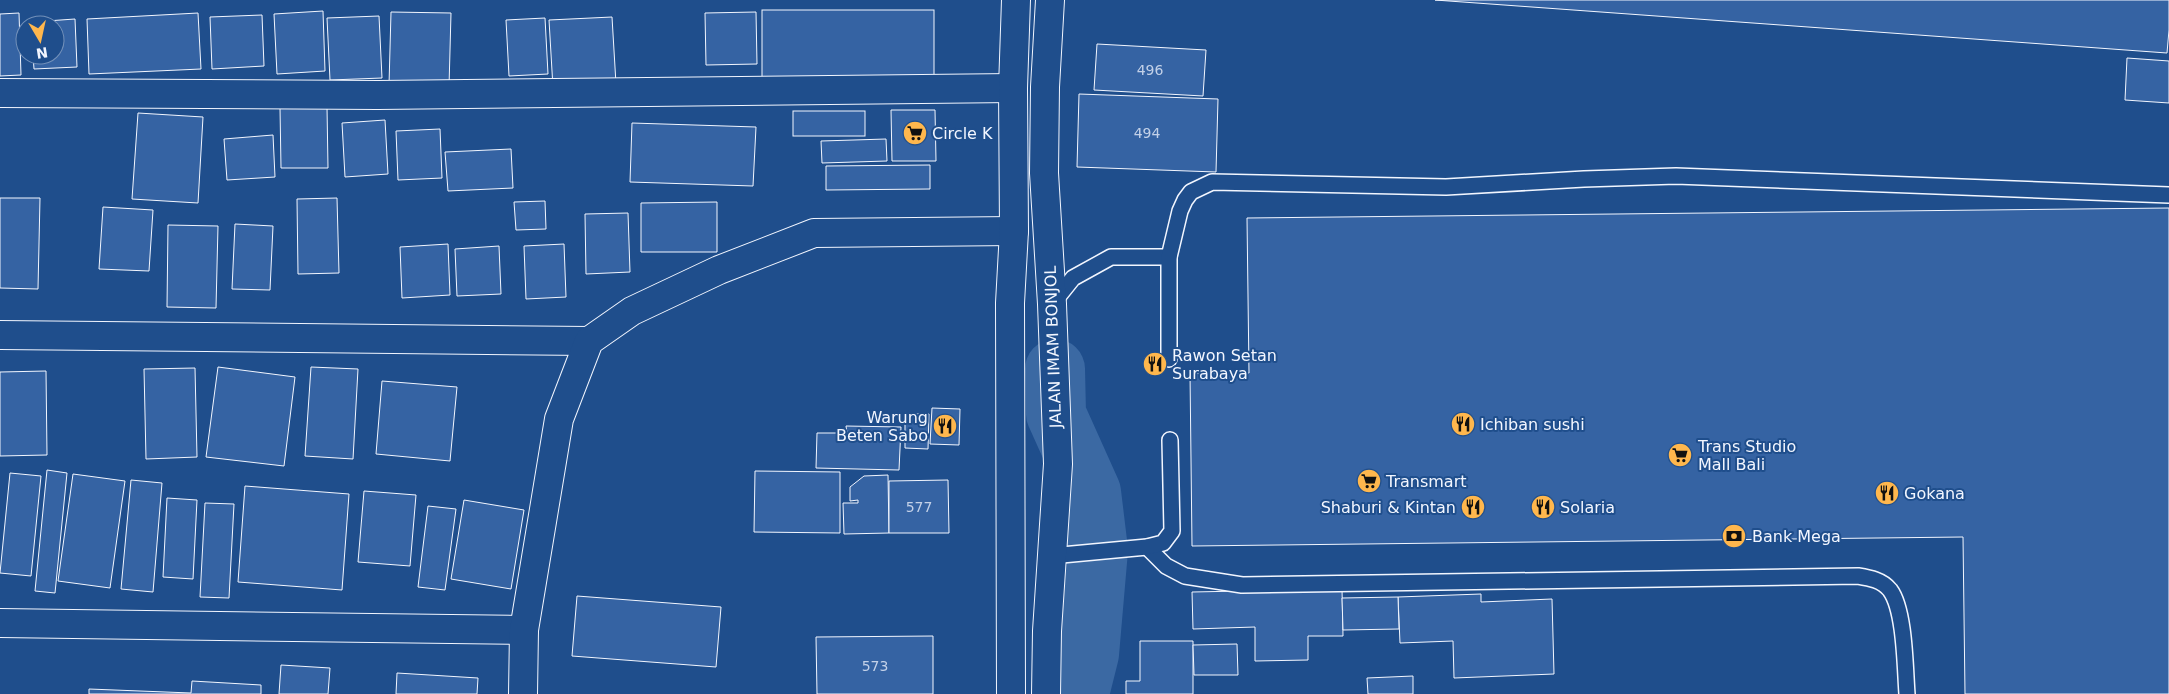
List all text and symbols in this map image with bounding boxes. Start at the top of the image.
north arrow [15,15,65,65]
text: N [35,44,49,62]
house number: 496 [1137,62,1163,78]
supermarket icon: Circle K [902,120,928,146]
place label: Circle K [932,124,993,143]
house number: 494 [1134,125,1160,141]
street label: JALAN IMAM BONJOL [1041,265,1065,430]
place label: Rawon Setan Surabaya [1172,346,1277,383]
restaurant icon: Rawon Setan Surabaya [1142,351,1168,377]
place label: Warung Beten Sabo [836,408,928,445]
restaurant icon: Ichiban sushi [1450,411,1476,437]
restaurant icon: Warung Beten Sabo [932,413,958,439]
place label: Ichiban sushi [1480,415,1585,434]
place label: Trans Studio Mall Bali [1697,437,1796,474]
supermarket icon: Trans Studio Mall Bali [1667,442,1693,468]
supermarket icon: Transmart [1356,468,1382,494]
place label: Transmart [1385,472,1467,491]
restaurant icon: Gokana [1874,480,1900,506]
place label: Gokana [1904,484,1965,503]
restaurant icon: Shaburi & Kintan [1460,494,1486,520]
restaurant icon: Solaria [1530,494,1556,520]
place label: Shaburi & Kintan [1321,498,1456,517]
place label: Solaria [1560,498,1615,517]
house number: 577 [906,499,932,515]
bank icon: Bank Mega [1721,523,1747,549]
place label: Bank Mega [1752,527,1841,546]
house number: 573 [862,658,888,674]

